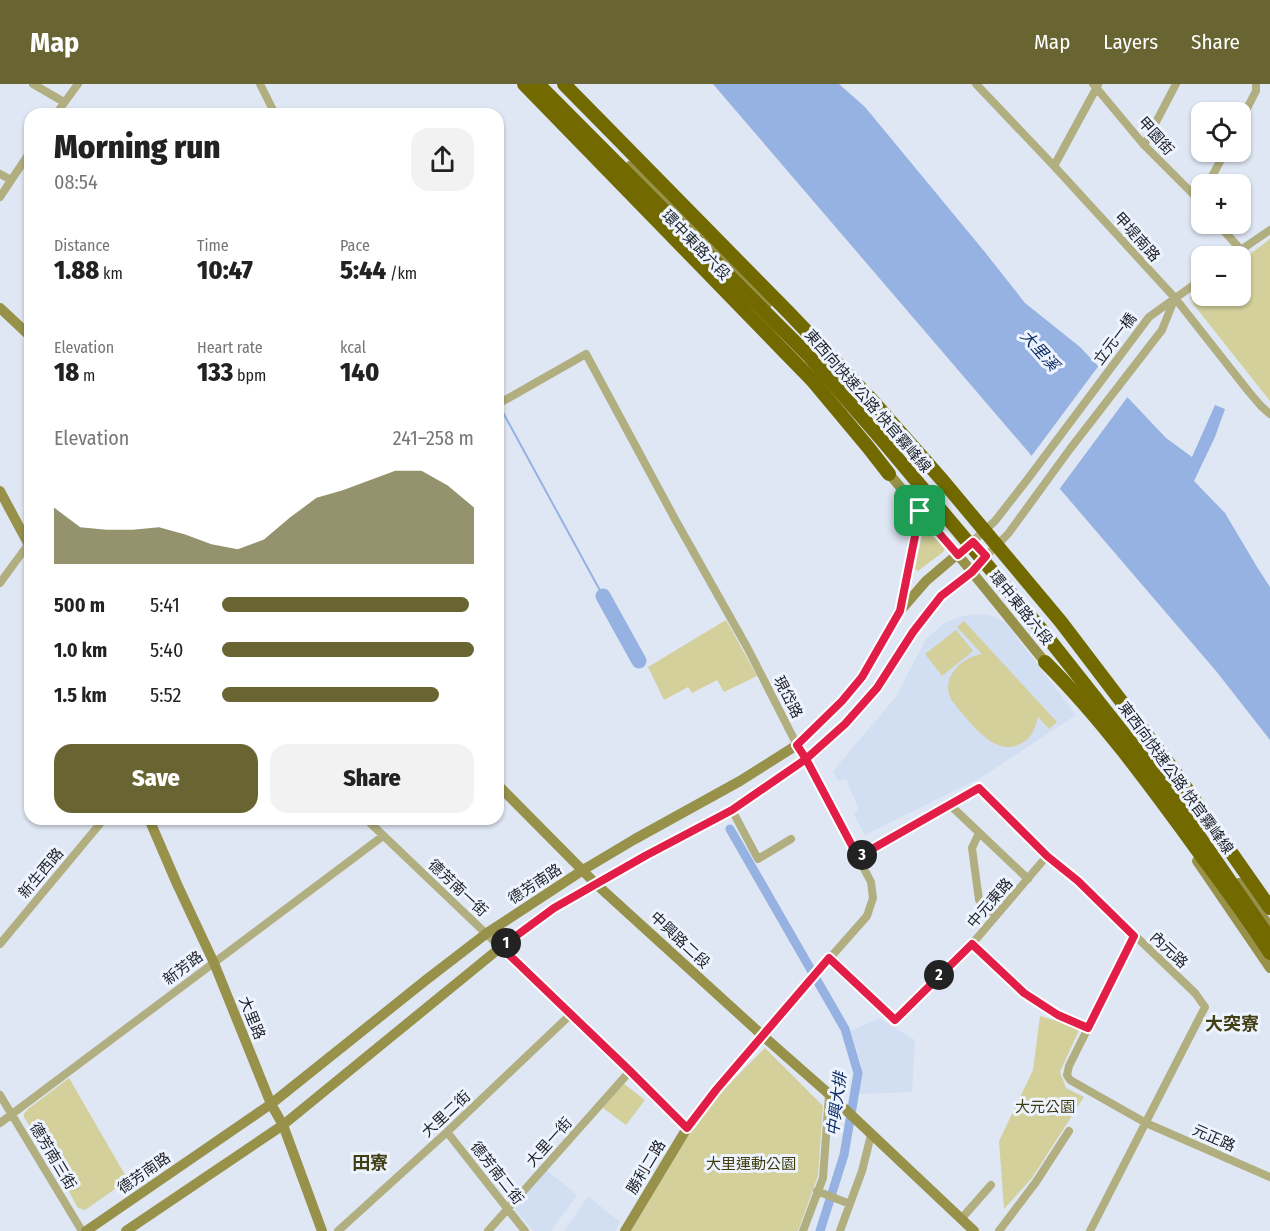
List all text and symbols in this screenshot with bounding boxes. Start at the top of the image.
text: Map [30,26,79,59]
text: Map [1034,29,1070,55]
text: Layers [1103,29,1158,55]
text: Share [1191,29,1240,55]
map controls [1191,102,1251,306]
button: locate [1191,102,1251,162]
street label: 甲園街 [1134,113,1178,159]
text: Morning run [54,127,221,167]
button: share [411,128,474,191]
text: 08:54 [54,170,98,194]
button: + [1191,174,1251,234]
street label: 環中東路六段 [658,206,734,284]
street label: 甲堤南路 [1110,209,1164,265]
text: Distance [54,236,110,255]
text: Time [197,236,229,255]
text: Pace [340,236,370,255]
button: − [1191,246,1251,306]
text: 1.88 [54,255,99,286]
text: 10:47 [197,255,253,286]
text: 5:44 [340,255,386,286]
text: km [99,264,123,283]
text: /km [386,264,417,283]
street label: 立元一橋 [1090,310,1140,368]
street label: 東西向快速公路 快官霧峰線 [801,326,935,476]
water label: 大里溪 [1017,326,1064,376]
text: Elevation [54,338,114,357]
text: Heart rate [197,338,263,357]
text: kcal [340,338,366,357]
text: 18 [54,357,79,388]
text: 133 [197,357,233,388]
text: 140 [340,357,379,388]
text: m [79,366,95,385]
text: bpm [233,366,266,385]
text: Elevation [54,426,129,450]
text: 241–258 m [393,426,474,450]
pin [894,485,945,536]
icon: arrive [903,494,936,527]
street label: 環中東路六段 [986,567,1056,649]
text: 500 m [54,593,105,617]
text: 5:41 [150,593,180,617]
text: 1.0 km [54,638,107,662]
text: 5:40 [150,638,183,662]
street label: 現岱路 [770,673,806,721]
text: 1.5 km [54,683,107,707]
text: 5:52 [150,683,181,707]
street label: 東西向快速公路 快官霧峰線 [1115,698,1237,858]
button: Save [54,744,258,813]
button: Share [270,744,474,813]
pin: 3 [847,840,877,870]
street label: 新生西路 [15,844,67,902]
text: 3 [858,845,866,864]
street label: 德芳南一街 [424,856,492,920]
street label: 德芳南路 [505,860,565,908]
street label: 中元東路 [964,874,1016,932]
street label: 中興路二段 [646,908,714,972]
pin: 1 [491,928,521,958]
street label: 內元路 [1146,928,1192,972]
text: 1 [503,933,509,952]
street label: 新芳路 [160,947,206,989]
pin: 2 [924,960,954,990]
text: 2 [935,965,943,984]
street label: 大里路 [235,994,269,1042]
district label: 大突寮 [1205,1013,1259,1035]
water label: 中興大排 [823,1069,850,1137]
street label: 大里二街 [418,1087,474,1141]
park label: 大元公園 [1015,1098,1075,1116]
street label: 大里一街 [522,1114,576,1170]
street label: 德芳南三街 [26,1119,80,1193]
street label: 元正路 [1190,1121,1238,1155]
street label: 勝利二路 [623,1137,669,1197]
street label: 德芳南二街 [467,1138,527,1208]
street label: 德芳南路 [114,1148,174,1198]
district label: 田寮 [352,1152,388,1174]
park label: 大里運動公園 [706,1155,796,1173]

